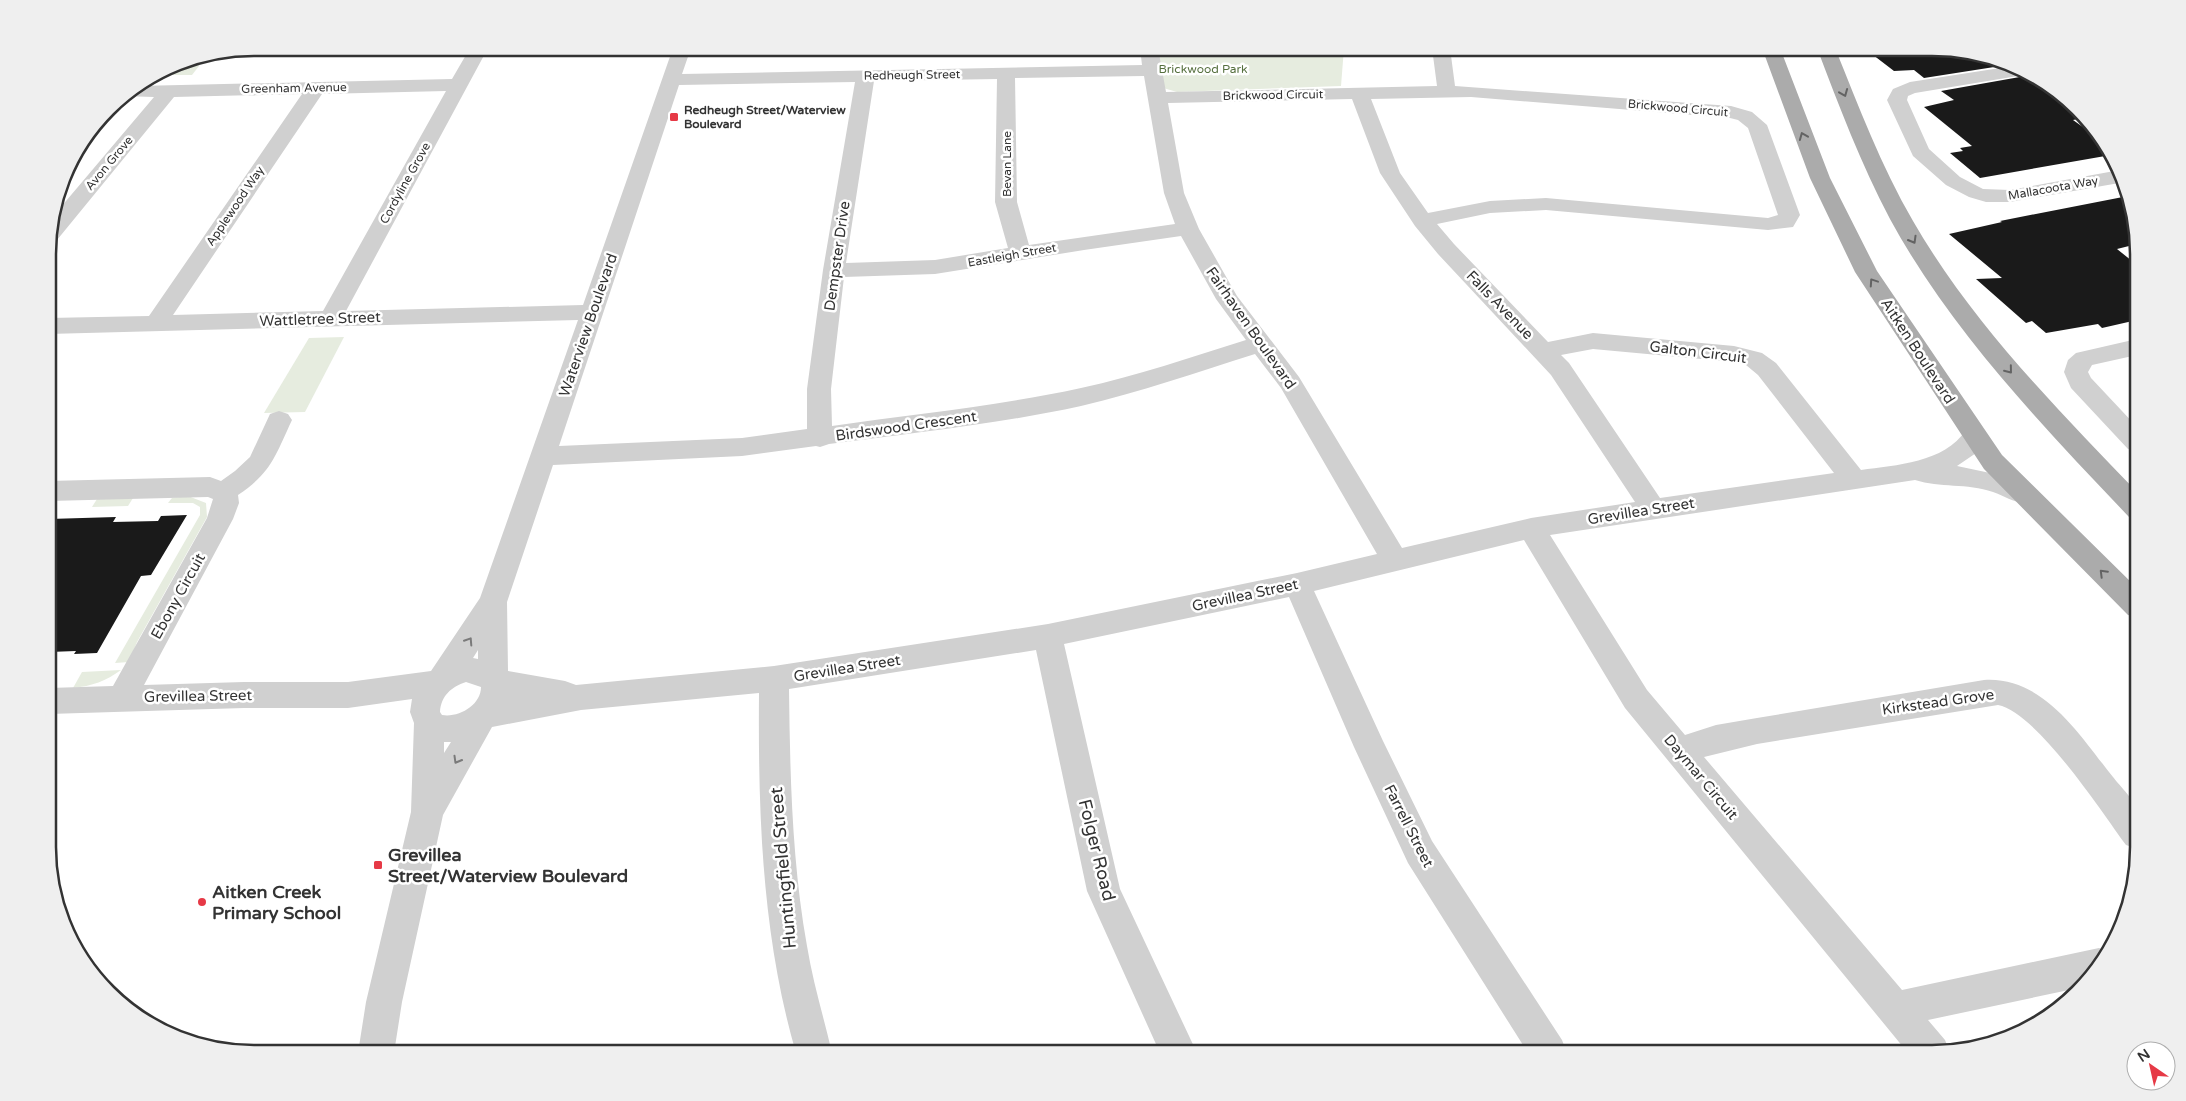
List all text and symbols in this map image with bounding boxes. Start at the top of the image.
park label: Brickwood Park [1158,62,1248,76]
street label: Redheugh Street [864,67,961,83]
street label: Greenham Avenue [241,80,347,96]
street label: Brickwood Circuit [1223,87,1324,103]
one-way arrow [1838,88,1848,97]
street label: Brickwood Circuit [1627,97,1729,119]
place label: Redheugh Street/Waterview Boulevard [684,103,846,131]
marker: Redheugh Street/Waterview Boulevard [668,111,680,123]
street label: Bevan Lane [1000,131,1014,197]
one-way arrow [1799,132,1809,140]
street label: Avon Grove [82,133,136,193]
street label: Cordyline Grove [377,140,433,226]
street label: Applewood Way [203,163,267,249]
street label: Mallacoota Way [2007,173,2100,203]
street label: Dempster Drive [820,200,854,312]
one-way arrow [1907,234,1917,243]
street label: Eastleigh Street [967,240,1058,270]
street label: Waterview Boulevard [555,251,621,399]
street label: Fairhaven Boulevard [1202,264,1300,392]
street label: Falls Avenue [1463,267,1537,343]
one-way arrow [1870,278,1879,288]
street label: Aitken Boulevard [1877,295,1959,407]
street label: Wattletree Street [259,308,381,330]
street label: Galton Circuit [1648,337,1748,367]
one-way arrow [2004,365,2013,374]
street label: Birdswood Crescent [834,407,978,445]
street label: Grevillea Street [1586,494,1696,528]
street label: Ebony Circuit [147,550,209,642]
one-way arrow [2100,570,2109,579]
street label: Grevillea Street [1190,575,1300,615]
one-way arrow [462,637,472,646]
street label: Grevillea Street [792,651,902,685]
street label: Kirkstead Grove [1881,685,1995,719]
street label: Grevillea Street [144,686,252,706]
street label: Daymar Circuit [1660,731,1742,823]
one-way arrow [453,755,463,764]
street label: Farrell Street [1380,782,1438,871]
street label: Huntingfield Street [765,786,801,950]
street label: Folger Road [1074,797,1120,903]
place label: Grevillea Street/Waterview Boulevard [388,844,628,887]
marker: Grevillea Street/Waterview Boulevard [372,859,384,871]
place label: Aitken Creek Primary School [212,881,341,924]
marker: Aitken Creek Primary School [196,896,208,908]
north arrow [2126,1041,2176,1091]
text: N [2135,1045,2153,1066]

